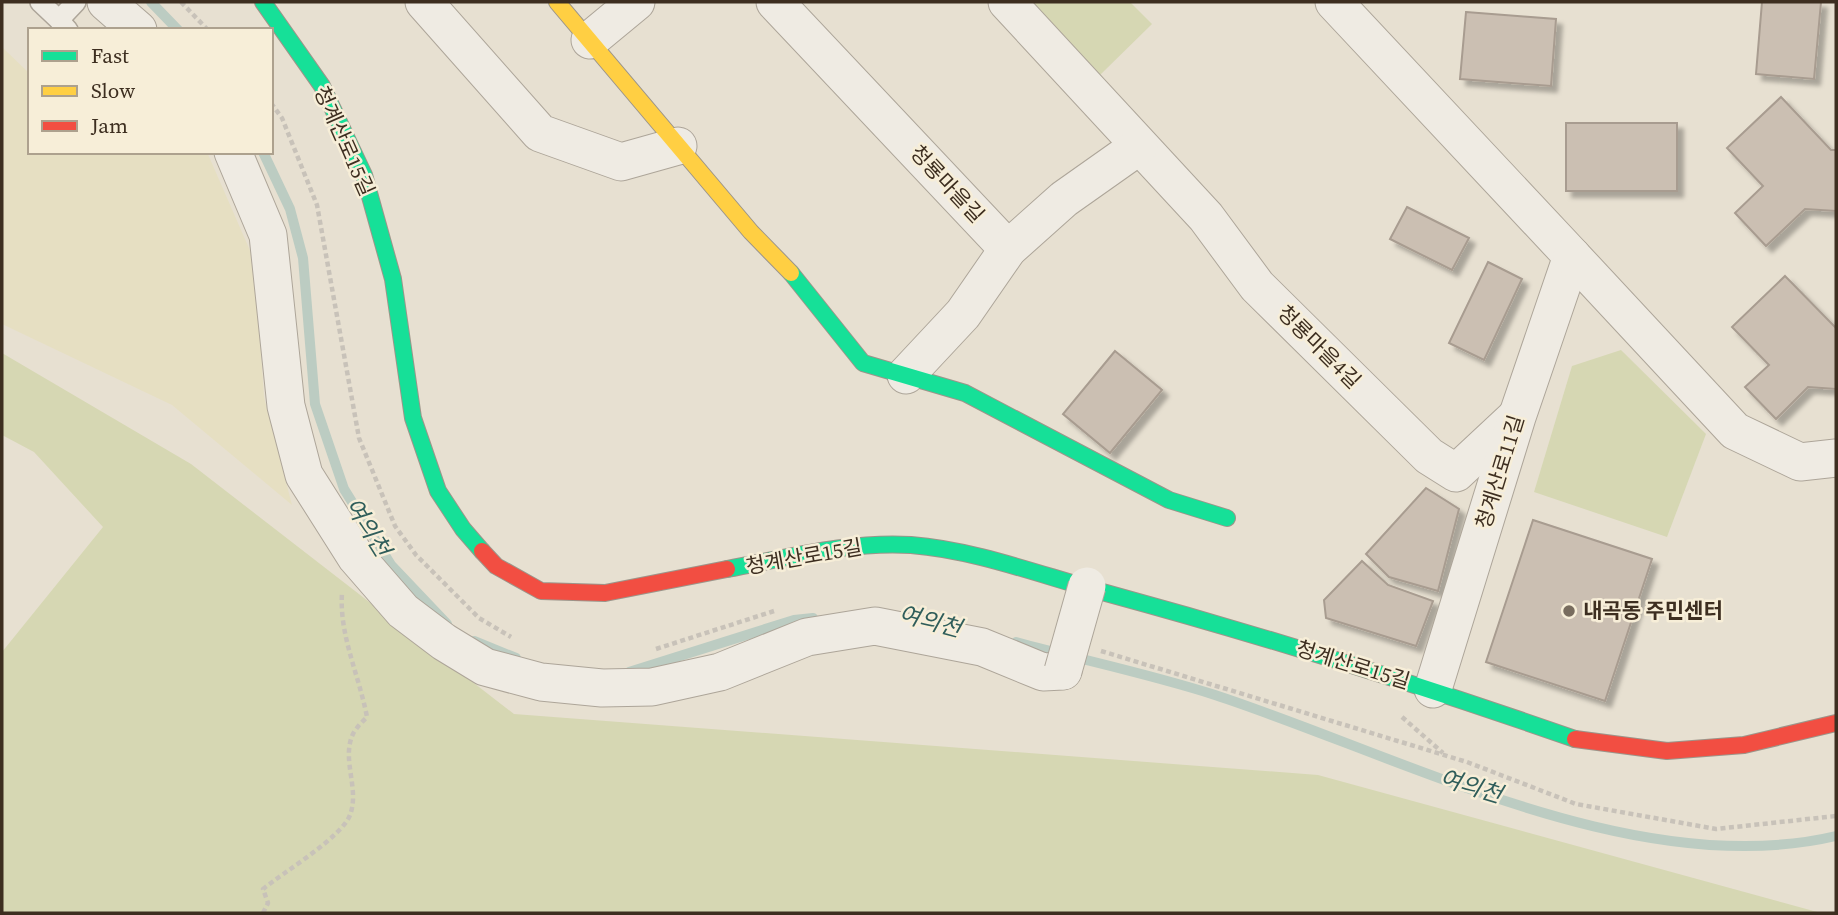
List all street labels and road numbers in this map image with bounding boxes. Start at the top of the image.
street label: 청계산로15길 [307,81,382,200]
street label: 청룡마을길 [904,138,991,229]
street label: 청룡마을4길 [1271,299,1367,395]
street label: 청계산로11길 [1468,411,1531,532]
street label: 청계산로15길 [743,532,864,581]
street label: 청계산로15길 [1293,633,1414,696]

